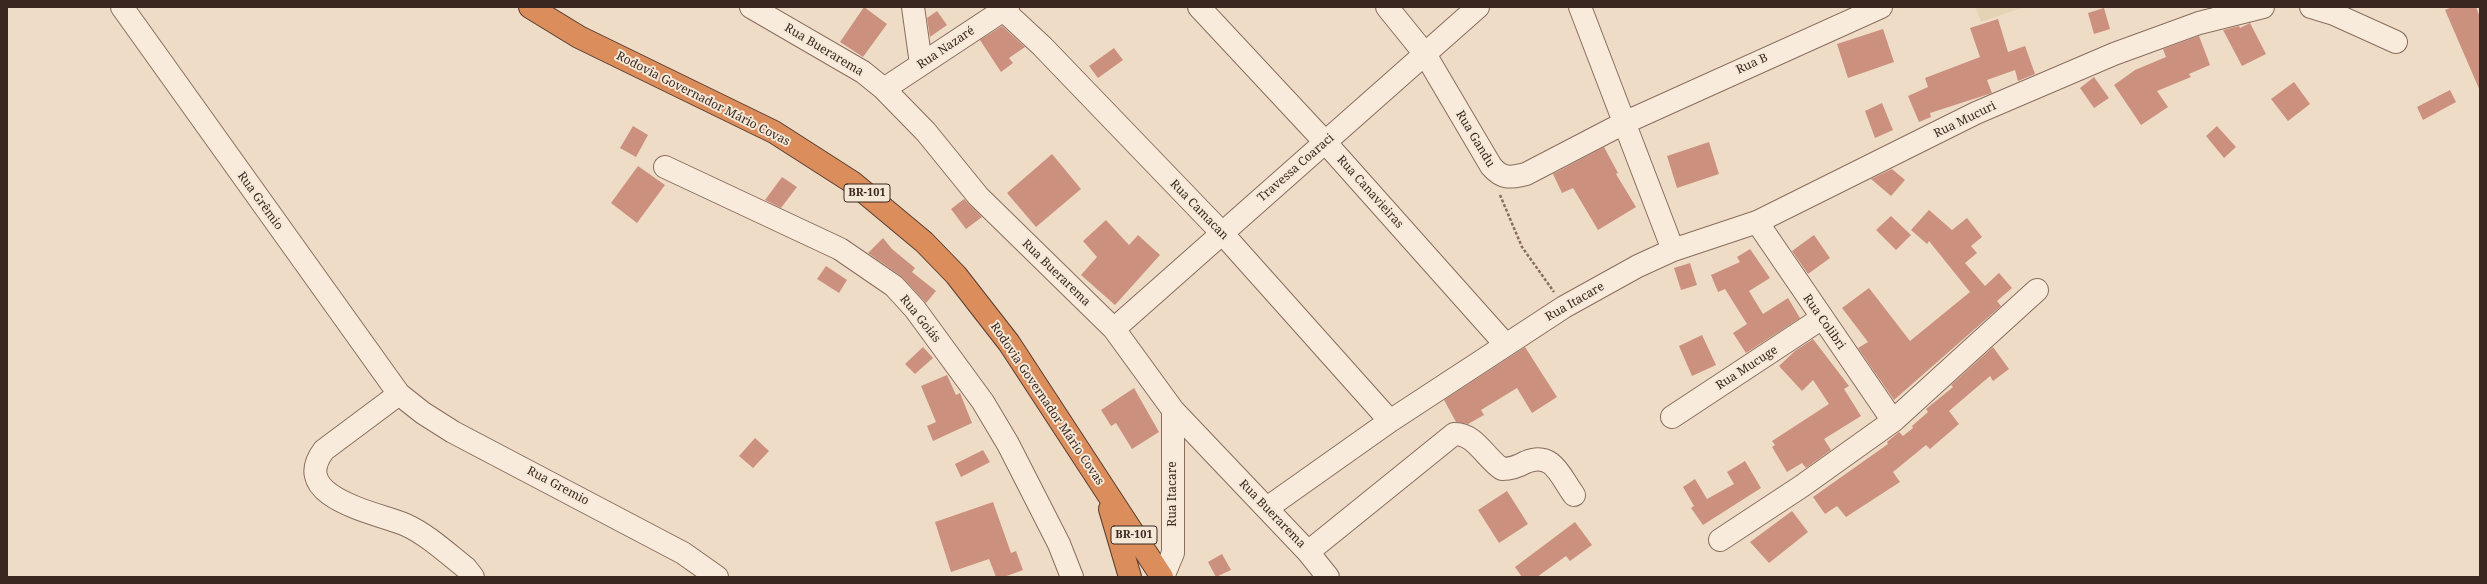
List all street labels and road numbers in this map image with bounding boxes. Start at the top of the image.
street label: Rua Buerarema [782,21,866,79]
street label: Rua Nazaré [915,24,977,72]
street label: Rodovia Governador Mário Covas [614,49,792,149]
street label: Rua B [1734,50,1770,78]
street label: Rua Mucuri [1932,99,1998,141]
street label: Rua Gandu [1452,108,1498,170]
street label: Travessa Coaraci [1255,131,1337,205]
street label: Rua Canavieiras [1334,153,1406,231]
street label: Rua Grêmio [234,169,286,233]
street label: Rua Camacan [1167,177,1231,243]
road number: BR-101 [844,184,890,202]
street label: Rua Buerarema [1019,237,1093,309]
street label: Rua Itacare [1543,279,1607,325]
street label: Rua Goiás [897,292,943,346]
street label: Rua Colibri [1800,292,1848,352]
street label: Rodovia Governador Mário Covas [987,320,1107,488]
street label: Rua Mucuge [1713,343,1781,393]
street label: Rua Itacare [1166,461,1180,527]
street label: Rua Gremio [525,464,591,508]
street label: Rua Buerarema [1236,477,1308,551]
road number: BR-101 [1111,526,1157,544]

